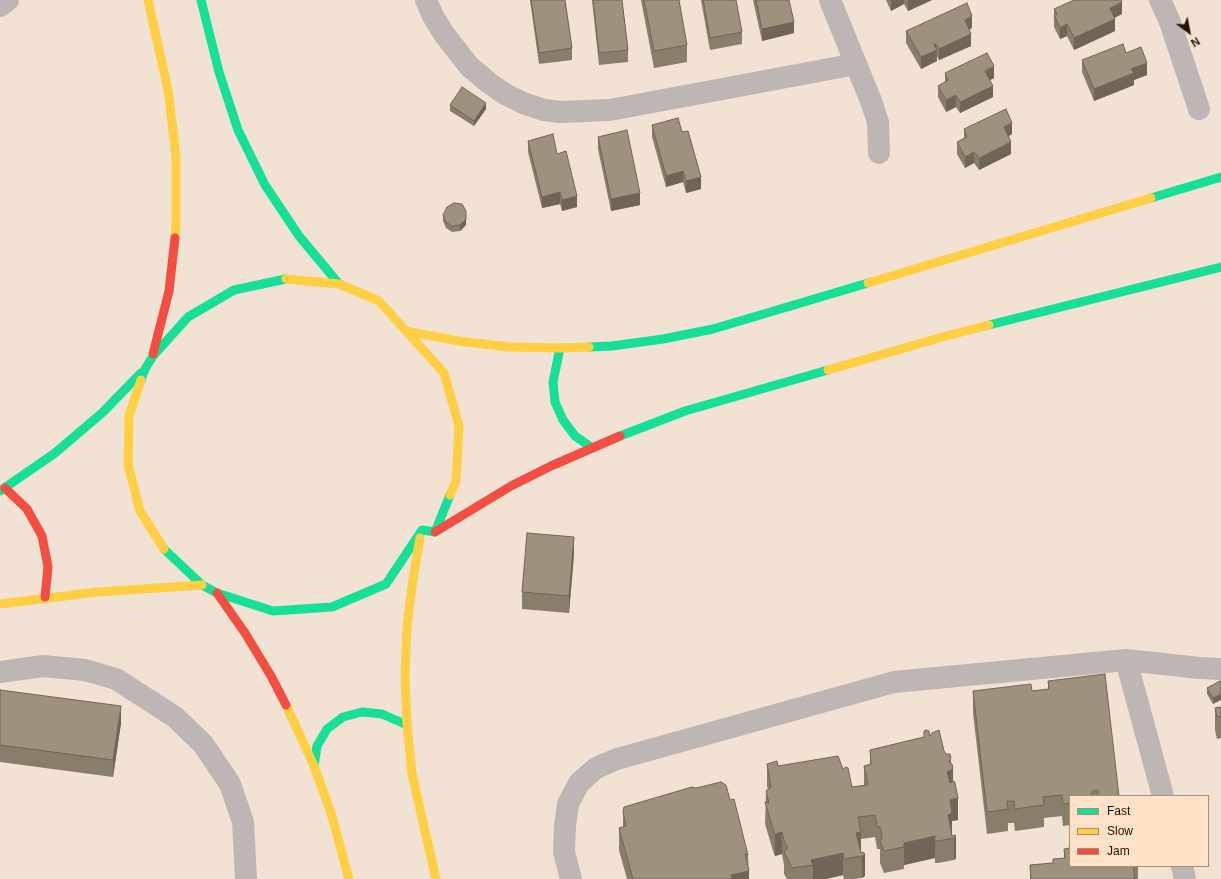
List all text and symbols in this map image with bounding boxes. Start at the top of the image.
north arrow [1169,12,1209,52]
text: N [1189,35,1202,49]
legend [1069,795,1209,867]
text: Fast [1107,804,1130,818]
text: Slow [1107,824,1133,838]
text: Jam [1107,844,1130,858]

